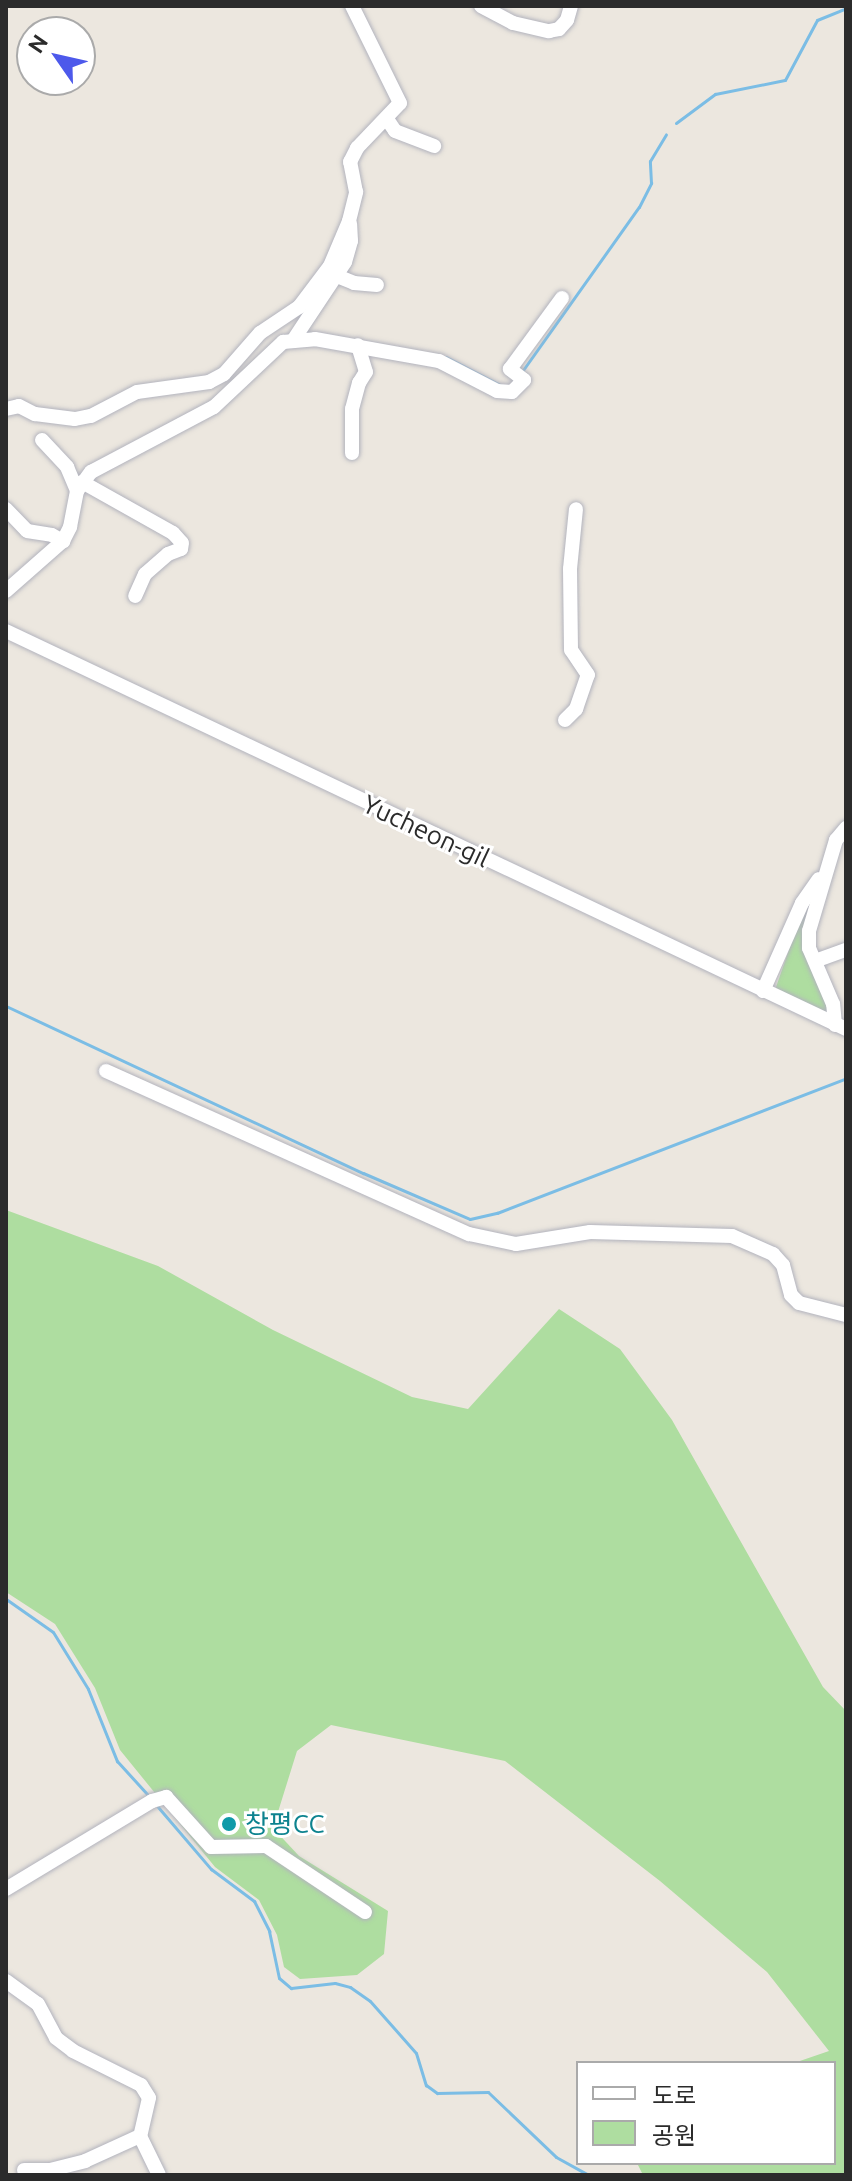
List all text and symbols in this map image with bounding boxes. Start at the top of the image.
north arrow [16,16,96,96]
text: N [22,30,52,57]
street label: Yucheon-gil [358,788,494,874]
place label: 창평CC [245,1808,324,1840]
marker: 창평CC [220,1815,238,1833]
legend [576,2061,836,2165]
text: 도로 [652,2082,696,2109]
text: 공원 [652,2122,696,2149]

